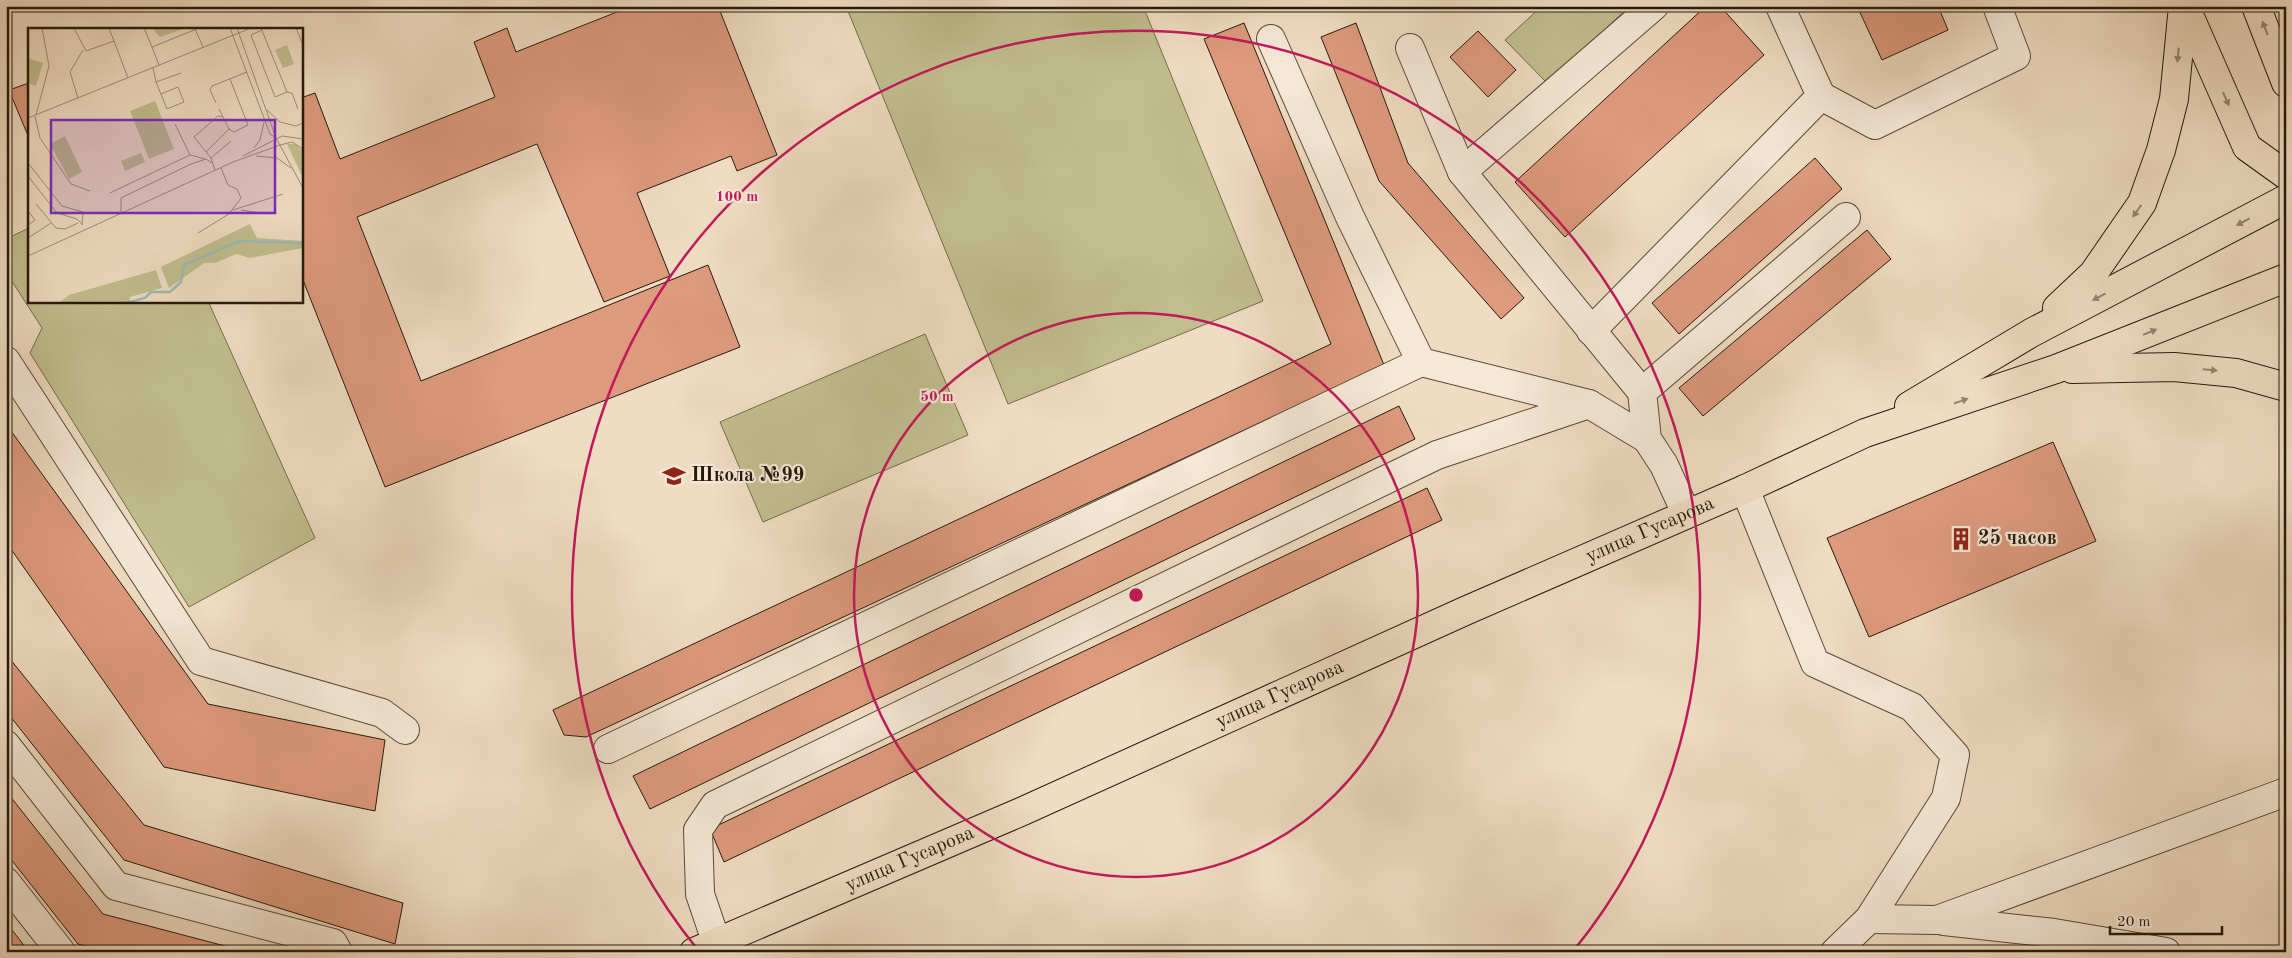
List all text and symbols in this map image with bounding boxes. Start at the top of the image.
one-way arrow [2261,21,2268,36]
inset map [28,28,302,302]
one-way arrow [2174,47,2182,63]
one-way arrow [2222,92,2230,106]
text: 100 m [716,190,758,205]
one-way arrow [2132,204,2142,218]
one-way arrow [2235,218,2250,226]
one-way arrow [2091,293,2106,301]
one-way arrow [2143,327,2157,335]
one-way arrow [2202,367,2218,375]
text: 50 m [920,390,954,405]
one-way arrow [1954,397,1969,405]
school or university icon: Школа №99 [661,463,687,489]
place label: Школа №99 [691,466,804,486]
street label: улица Гусарова [1583,494,1717,567]
building icon: 25 часов [1948,526,1974,552]
place label: 25 часов [1978,528,2057,549]
centre of rings [1127,586,1145,604]
street label: улица Гусарова [1213,657,1347,732]
street label: улица Гусарова [843,823,977,896]
scale bar [2110,903,2222,935]
text: 20 m [2117,915,2151,930]

